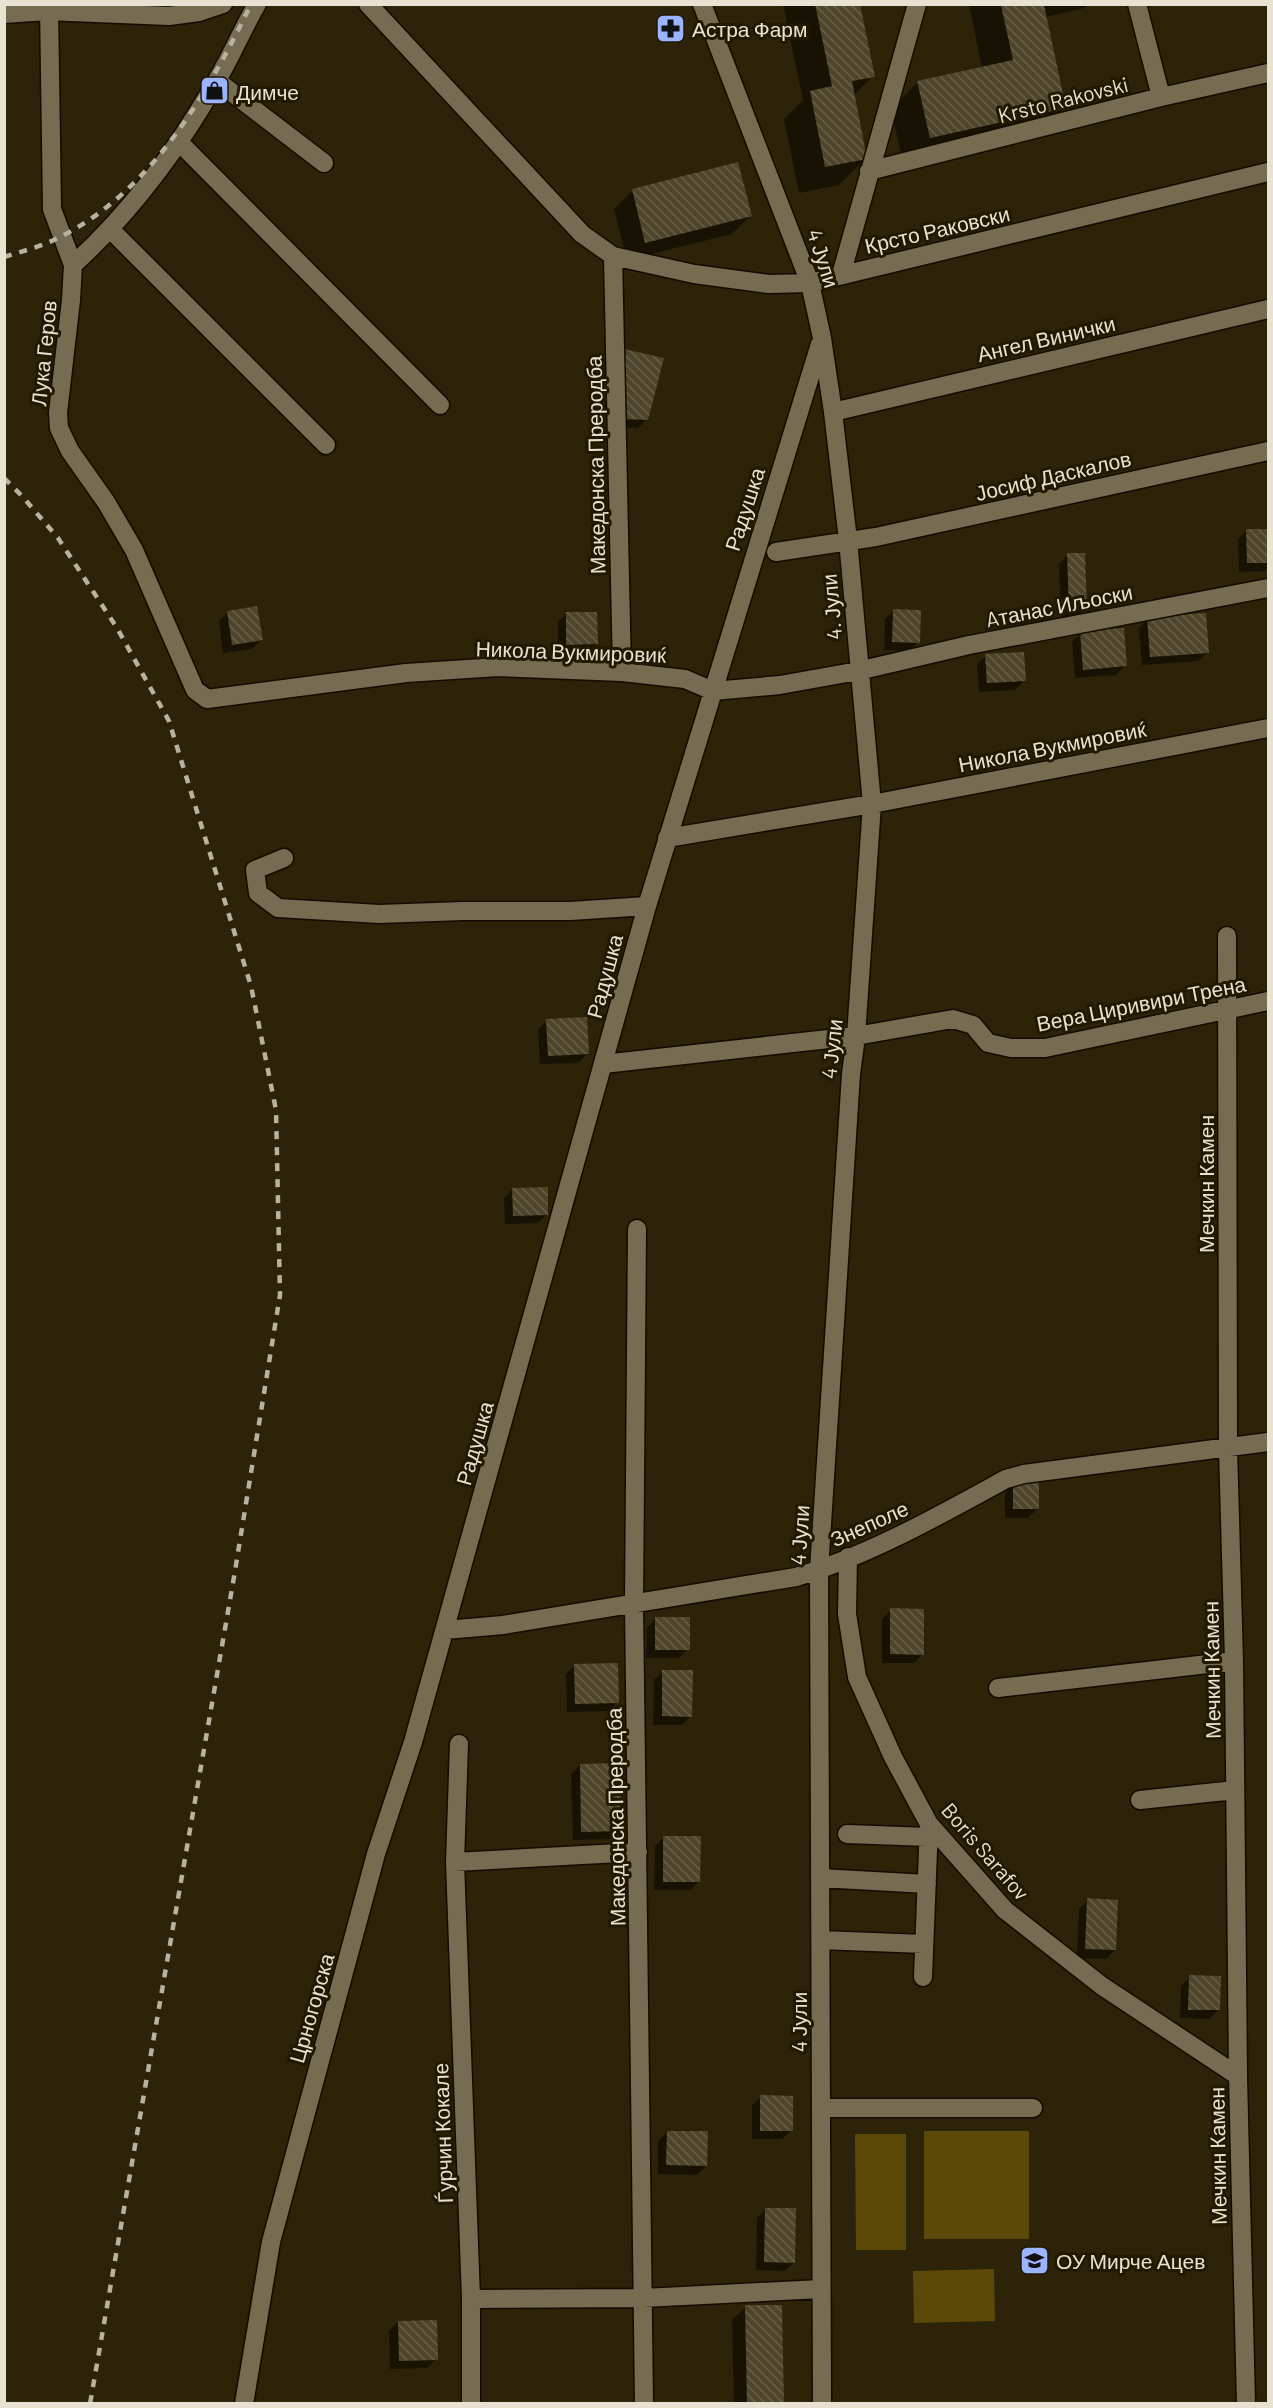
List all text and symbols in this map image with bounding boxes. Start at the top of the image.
pharmacy icon: Астра Фарм [655,12,687,44]
place label: Астра Фарм [692,16,807,41]
street label: Krsto Rakovski [995,71,1131,127]
shop icon: Димче [199,75,231,107]
place label: Димче [236,79,299,104]
street label: Крсто Раковски [862,200,1012,258]
street label: 4 Јули [803,225,845,291]
street label: Лука Геров [25,299,61,407]
street label: Ангел Винички [974,310,1118,366]
street label: Македонска Преродба [581,355,609,574]
street label: Јосиф Даскалов [973,445,1133,505]
street label: Радушка [719,464,769,554]
street label: 4. Јули [816,573,846,641]
street label: Aтанас Иљоски [983,579,1135,631]
street label: Никола Вукмировиќ [475,635,668,667]
street label: Никола Вукмировиќ [956,715,1149,776]
street label: Радушка [581,931,627,1021]
street label: Вера Циривири Трена [1034,970,1248,1036]
street label: 4 Јули [815,1018,847,1080]
street label: Мечкин Камен [1193,1115,1218,1253]
street label: Радушка [450,1398,498,1488]
street label: Знеполе [826,1495,912,1551]
street label: 4 Јули [784,1504,814,1566]
street label: Мечкин Камен [1197,1601,1225,1739]
street label: Македонска Преродба [601,1707,629,1926]
street label: Boris Sarafov [937,1797,1035,1905]
street label: Црногорска [283,1950,339,2066]
street label: 4 Јули [786,1992,811,2052]
street label: Ѓурчин Кокале [427,2062,457,2204]
street label: Мечкин Камен [1203,2087,1231,2225]
school or university icon: ОУ Мирче Ацев [1019,2244,1051,2276]
place label: ОУ Мирче Ацев [1056,2248,1205,2273]

